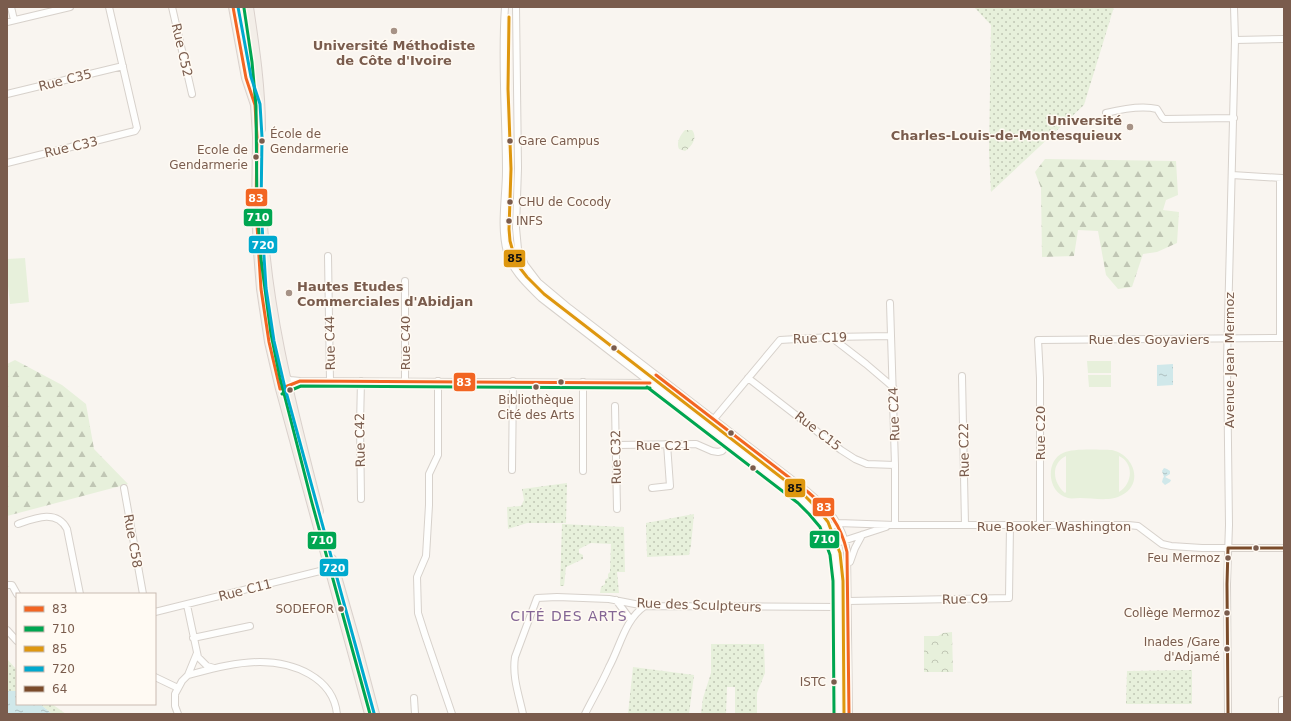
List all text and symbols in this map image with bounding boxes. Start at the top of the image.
street label: Rue C52 [169,22,195,78]
marker: Université Méthodiste de Côte d'Ivoire [389,26,399,36]
place label: Université Méthodiste de Côte d'Ivoire [313,38,475,68]
street label: Rue C35 [37,66,93,94]
place label: Université Charles-Louis-de-Montesquieux [891,113,1123,143]
marker: Université Charles-Louis-de-Montesquieux [1125,122,1135,132]
place label: École de Gendarmerie [270,126,349,156]
street label: Rue C33 [43,134,99,160]
place label: Gare Campus [518,134,599,148]
marker: École de Gendarmerie [257,136,267,146]
marker: Gare Campus [505,136,515,146]
place label: Ecole de Gendarmerie [169,143,248,172]
marker: Ecole de Gendarmerie [251,152,261,162]
line badge: 83 [245,188,268,207]
text: 83 [248,192,264,205]
place label: CHU de Cocody [518,195,611,209]
marker: CHU de Cocody [505,197,515,207]
line badge: 710 [243,208,273,227]
text: 710 [247,211,270,224]
place label: INFS [516,214,543,228]
marker: INFS [504,216,514,226]
line badge: 720 [248,235,278,254]
text: 720 [252,239,275,252]
line badge: 85 [503,249,526,268]
text: 85 [507,252,523,265]
place label: Hautes Etudes Commerciales d'Abidjan [297,279,473,309]
marker: Hautes Etudes Commerciales d'Abidjan [284,288,294,298]
street label: Avenue Jean Mermoz [1222,292,1237,428]
street label: Rue C44 [322,316,338,370]
street label: Rue C40 [398,316,413,370]
street label: Rue C19 [793,330,847,346]
street label: Rue des Goyaviers [1088,332,1210,347]
unlabelled marker [609,343,619,353]
line badge: 83 [453,372,476,392]
text: 83 [456,376,472,389]
unlabelled marker [556,377,566,387]
marker: Bibliothèque Cité des Arts [531,382,541,392]
unlabelled marker [285,385,295,395]
street label: Rue C24 [886,387,902,441]
place label: Bibliothèque Cité des Arts [498,393,574,422]
street label: Rue C20 [1033,406,1048,460]
street label: Rue C15 [792,408,844,454]
street label: Rue C42 [352,413,368,467]
street label: Rue C22 [956,423,972,477]
unlabelled marker [726,428,736,438]
street label: Rue C32 [608,430,624,484]
street label: Rue C21 [636,438,690,453]
unlabelled marker [748,463,758,473]
line badge: 85 [784,478,806,498]
text: 85 [787,482,803,495]
line badge: 83 [812,497,835,517]
text: 83 [816,501,832,514]
street label: Rue C58 [121,513,145,569]
street label: Rue Booker Washington [977,519,1131,534]
line badge: 710 [809,530,840,549]
line badge: 710 [307,531,337,550]
text: 710 [813,533,836,546]
text: 710 [311,534,334,547]
unlabelled marker [1251,543,1261,553]
place label: Feu Mermoz [1147,551,1220,565]
marker: Feu Mermoz [1223,553,1233,563]
line badge: 720 [319,558,349,577]
text: 720 [323,562,346,575]
street label: Rue C11 [217,576,273,604]
street label: Rue C9 [942,591,988,607]
legend [16,593,156,705]
street label: Rue des Sculpteurs [636,595,762,615]
text: 83 [52,602,67,616]
place label: SODEFOR [275,602,334,616]
marker: SODEFOR [336,604,346,614]
place label: Collège Mermoz [1124,606,1220,620]
district label: CITÉ DES ARTS [510,608,628,624]
marker: Collège Mermoz [1222,608,1232,618]
text: 710 [52,622,75,636]
place label: Inades /Gare d'Adjamé [1144,635,1220,664]
text: 85 [52,642,67,656]
marker: Inades /Gare d'Adjamé [1222,644,1232,654]
text: 720 [52,662,75,676]
place label: ISTC [800,675,826,689]
marker: ISTC [829,677,839,687]
text: 64 [52,682,67,696]

